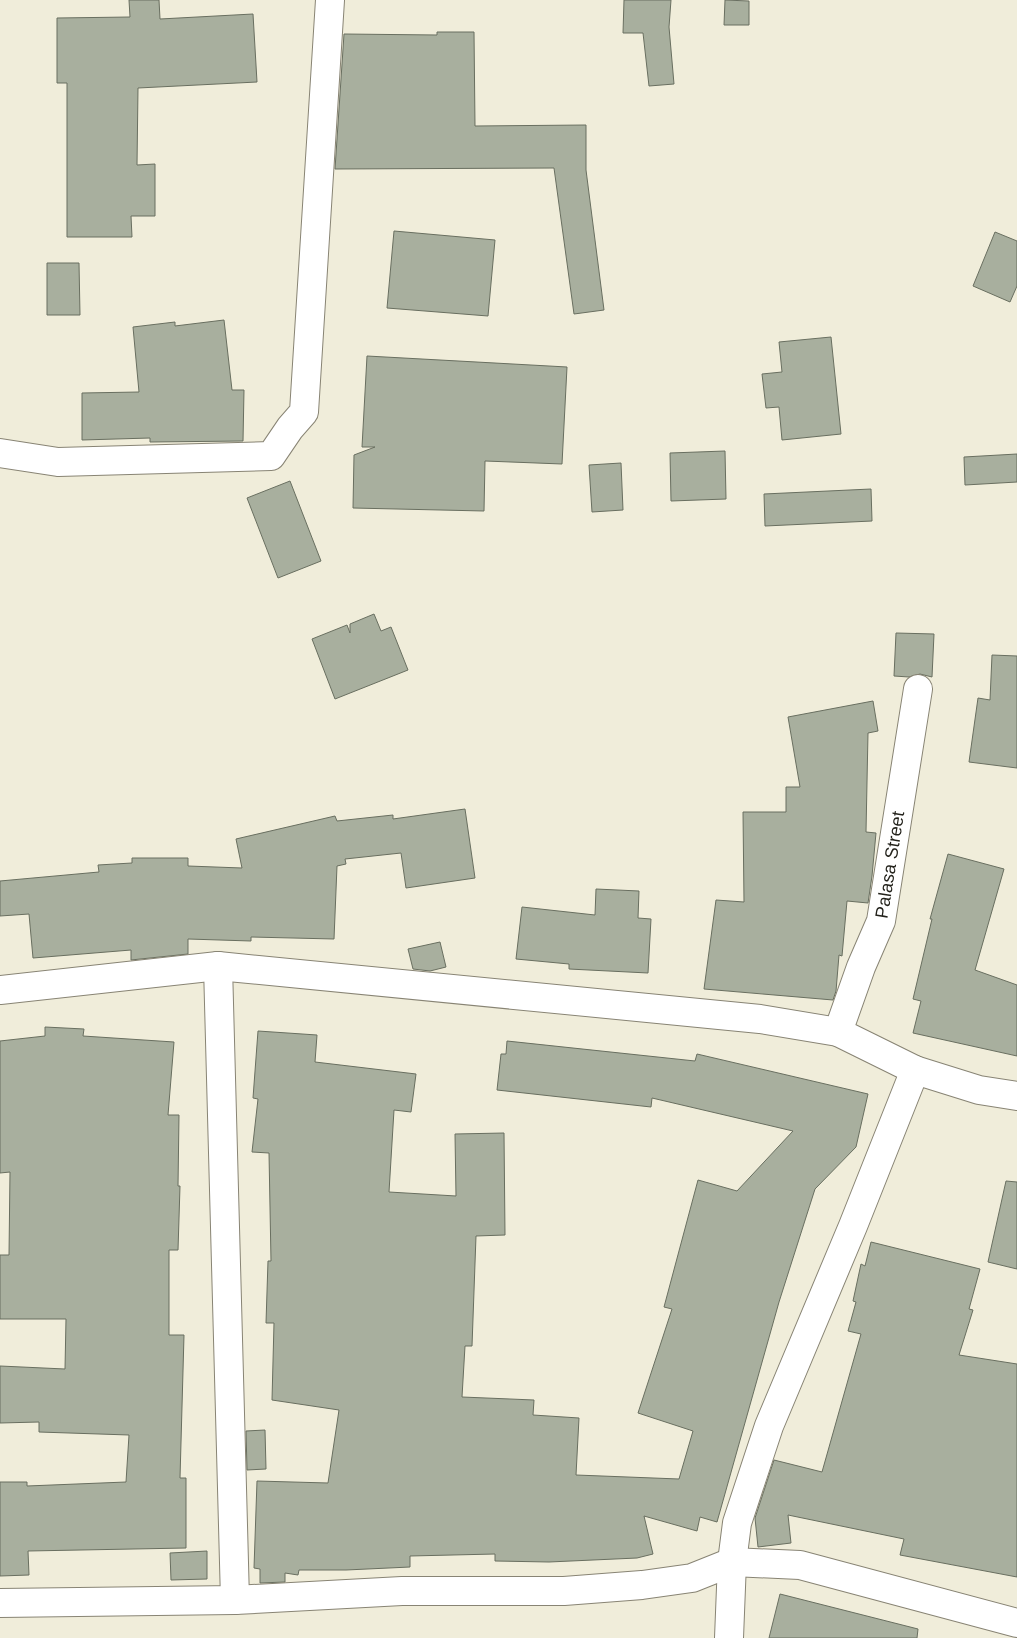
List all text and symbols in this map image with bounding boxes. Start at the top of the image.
street label: Palasa Street [872,810,908,920]

